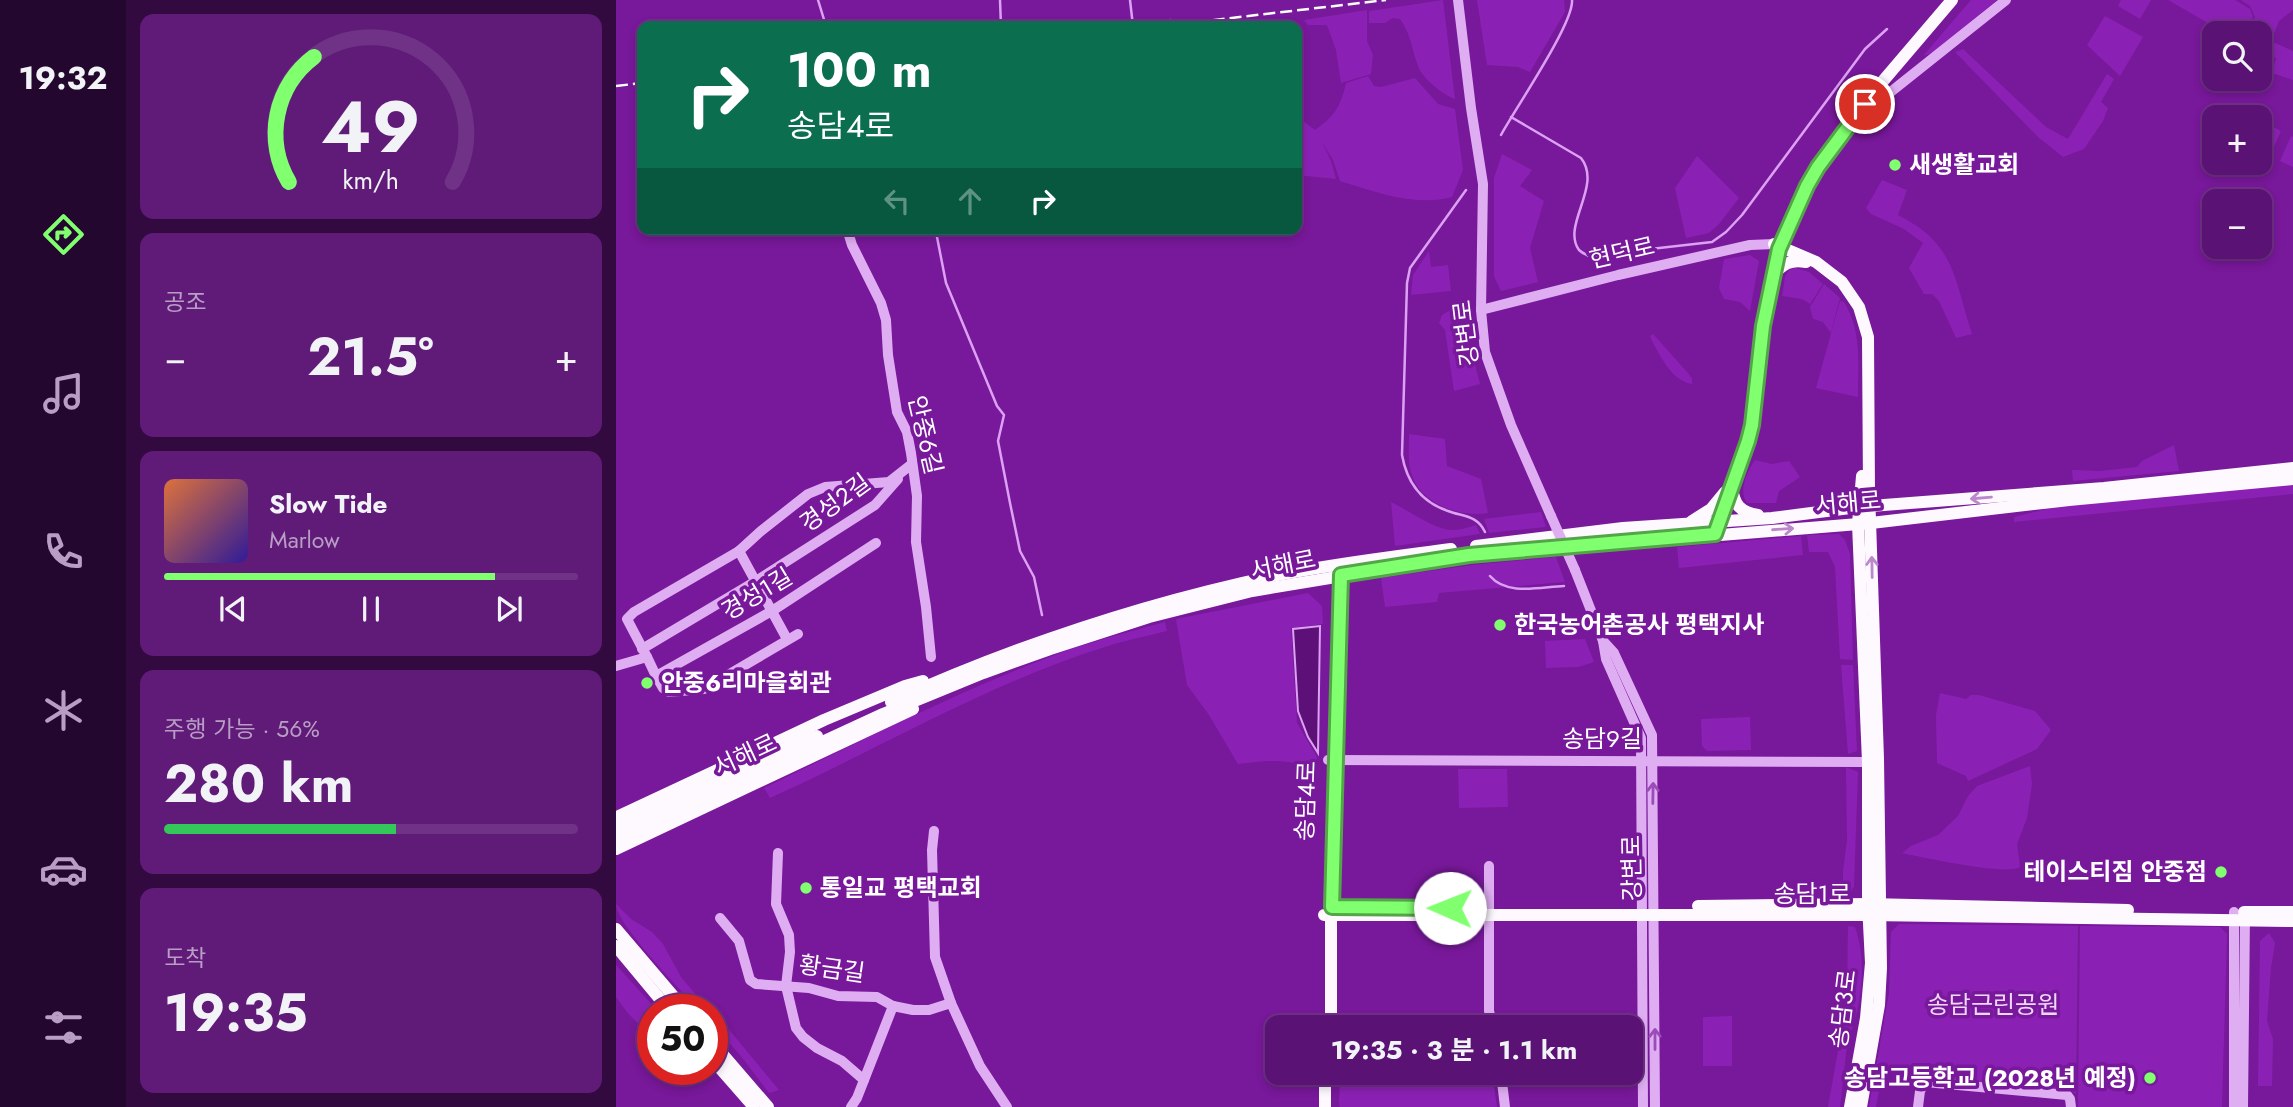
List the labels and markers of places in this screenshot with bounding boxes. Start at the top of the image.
pin [1835,74,1895,134]
place label: 새생활교회 [1909,147,2019,182]
marker: 새생활교회 [1887,157,1903,173]
place label: 한국농어촌공사 평택지사 [1514,607,1764,642]
marker: 한국농어촌공사 평택지사 [1492,617,1508,633]
place label: 안중6리마을회관 [661,665,832,700]
marker: 안중6리마을회관 [639,675,655,691]
place label: 테이스티짐 안중점 [2023,854,2207,889]
marker: 테이스티짐 안중점 [2213,864,2229,880]
place label: 통일교 평택교회 [820,870,982,905]
marker: 통일교 평택교회 [798,880,814,896]
place label: 송담고등학교 (2028년 예정) [1844,1060,2136,1095]
marker: 송담고등학교 (2028년 예정) [2142,1070,2158,1086]

